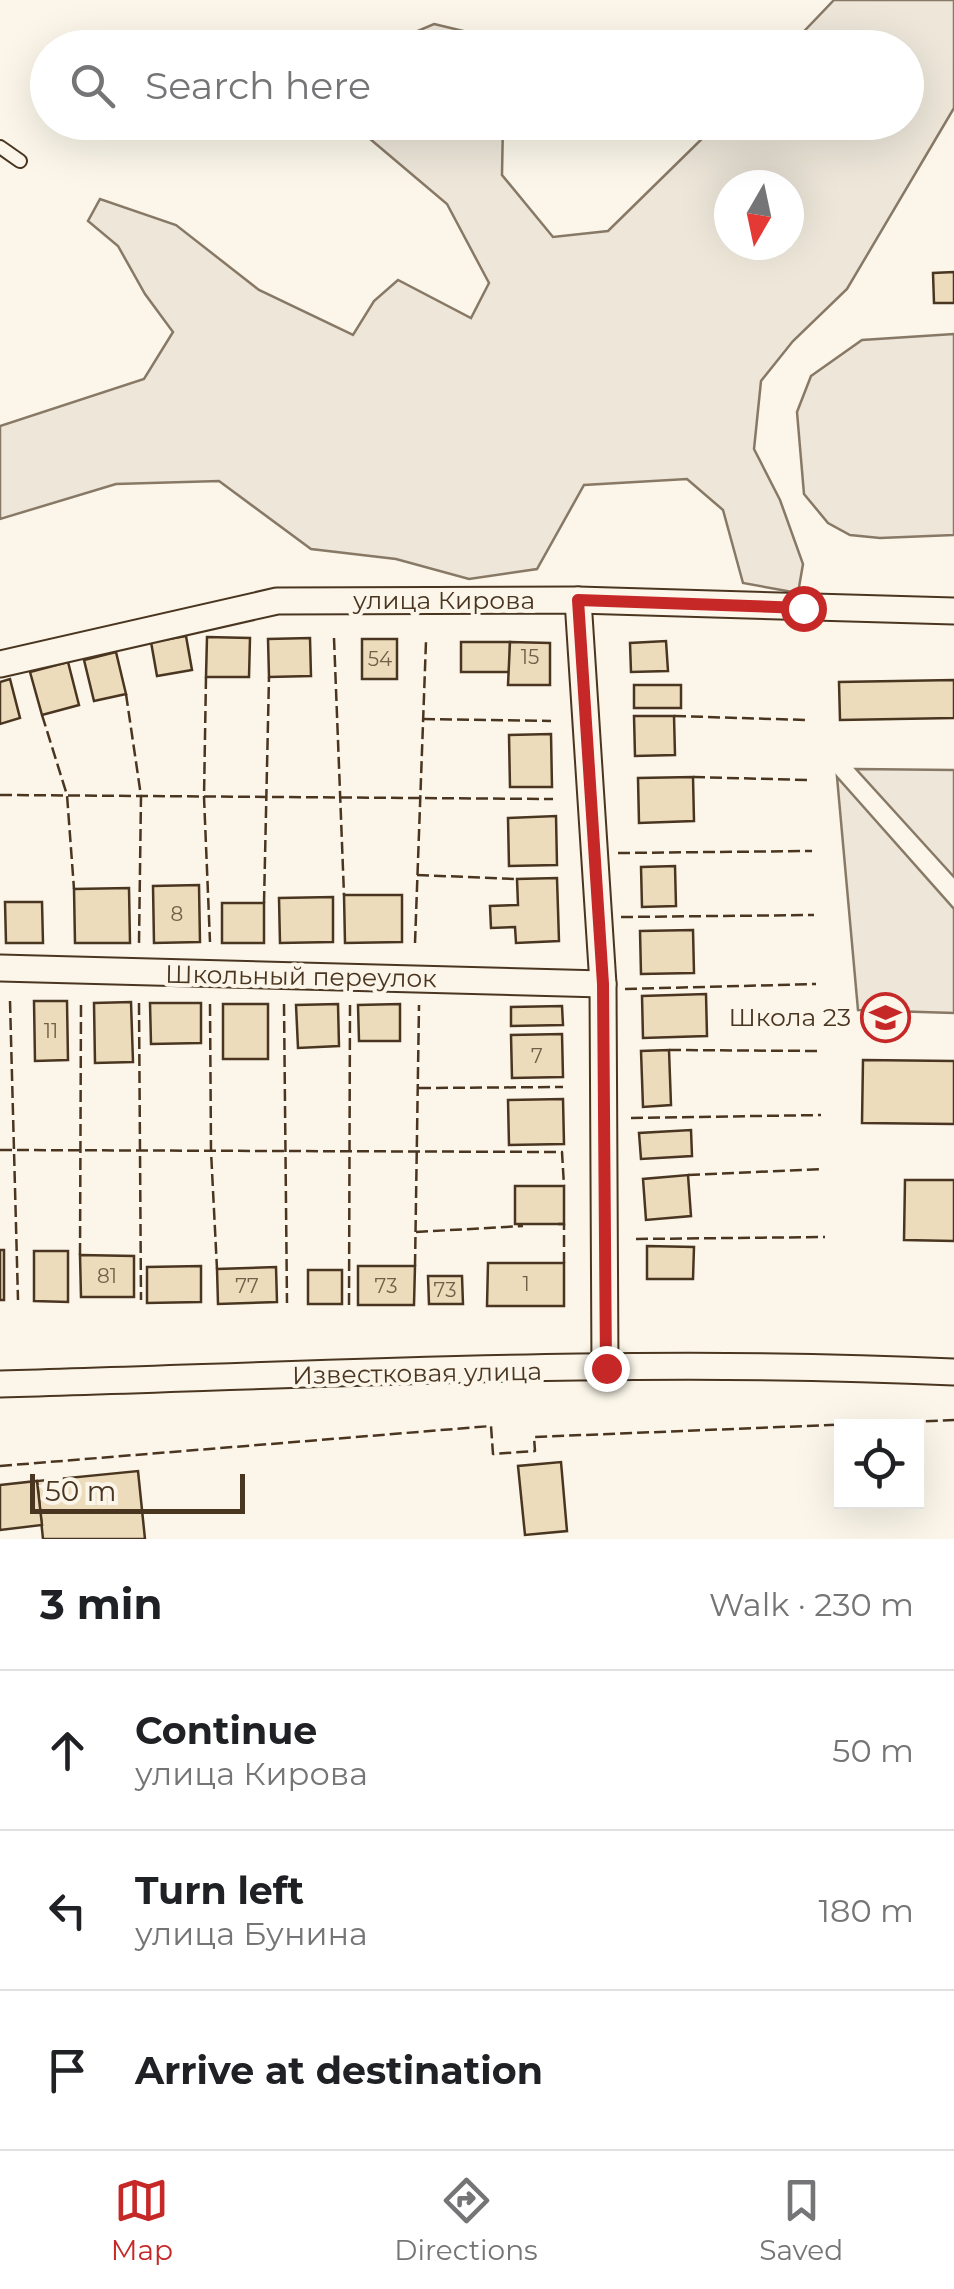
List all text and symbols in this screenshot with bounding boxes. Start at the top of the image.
search box [30,30,924,140]
icon: search [65,58,120,113]
text: Search here [145,62,371,109]
north arrow [714,170,804,260]
street label: улица Кирова [352,585,535,615]
route start [781,586,827,632]
house number: 15 [521,645,539,669]
house number: 54 [368,647,392,671]
house number: 8 [171,902,183,926]
street label: Школьный переулок [165,959,438,993]
school or university icon: Школа 23 [860,991,912,1043]
place label: Школа 23 [728,1002,851,1032]
house number: 11 [44,1019,58,1043]
house number: 7 [531,1044,543,1068]
house number: 81 [97,1264,117,1288]
house number: 1 [522,1272,530,1296]
house number: 77 [235,1274,259,1298]
house number: 73 [375,1274,397,1298]
house number: 73 [434,1278,456,1302]
route end [584,1346,630,1392]
street label: Известковая улица [292,1356,542,1390]
map controls [834,1419,924,1509]
button: locate [834,1419,924,1509]
scale bar [30,1469,245,1514]
text: 50 m [45,1474,116,1508]
text: 3 min [40,1578,162,1630]
text: Walk · 230 m [709,1585,914,1624]
text: Continue [135,1707,317,1754]
icon: ahead [40,1723,95,1778]
text: 50 m [832,1731,914,1770]
text: улица Кирова [135,1754,368,1793]
text: Turn left [135,1867,304,1914]
icon: left [40,1883,95,1938]
text: 180 m [819,1891,914,1930]
text: улица Бунина [135,1914,368,1953]
icon: arrive [40,2043,95,2098]
text: Arrive at destination [135,2047,543,2094]
tab: Map [111,2173,173,2267]
tab: Directions [394,2173,538,2267]
tab: Saved [759,2173,843,2267]

